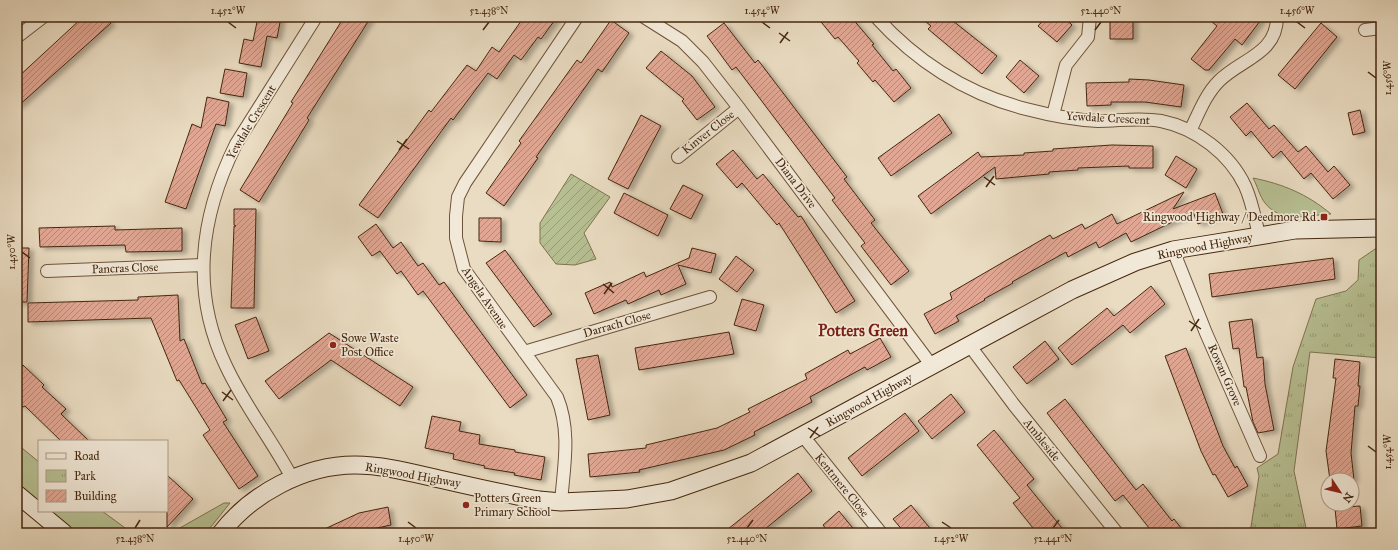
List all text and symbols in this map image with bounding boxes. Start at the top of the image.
text: 1.452°W [211,5,246,17]
text: 52.438°N [470,5,509,17]
text: 1.454°W [745,5,780,17]
text: 52.440°N [1080,5,1122,17]
text: 1.456°W [1280,5,1315,17]
text: 1.456°W [1382,60,1394,95]
street label: Yewdale Crescent [223,82,279,162]
street label: Kinver Close [679,107,737,157]
street label: Yewdale Crescent [1066,109,1151,127]
street label: Diana Drive [772,155,820,211]
place label: Ringwood Highway / Deedmore Rd [1143,210,1316,225]
marker: Ringwood Highway / Deedmore Rd [1319,212,1329,222]
street label: Ringwood Highway [1156,230,1254,263]
text: 1.450°W [6,234,18,270]
street label: Pancras Close [91,260,159,276]
street label: Angela Avenue [458,263,511,332]
street label: Darrach Close [582,308,652,340]
district label: Potters Green [818,321,908,340]
place label: Sowe Waste Post Office [341,331,399,359]
marker: Sowe Waste Post Office [328,340,338,350]
street label: Rowan Grove [1205,342,1245,408]
street label: Ringwood Highway [823,370,916,430]
street label: Ambleside [1020,415,1063,464]
text: 1.454°W [1382,434,1394,469]
legend [38,440,168,512]
text: Road [74,449,100,463]
street label: Kentmere Close [812,450,872,520]
street label: Ringwood Highway [364,460,462,491]
text: Park [74,469,96,483]
north arrow [1320,472,1360,512]
text: Building [74,489,117,504]
text: N [1339,490,1356,506]
place label: Potters Green Primary School [474,491,551,519]
marker: Potters Green Primary School [461,500,471,510]
text: 52.438°N [116,533,155,545]
text: 1.450°W [398,533,434,545]
text: 52.440°N [726,533,768,545]
text: 1.452°W [934,533,969,545]
text: 52.441°N [1033,533,1073,545]

